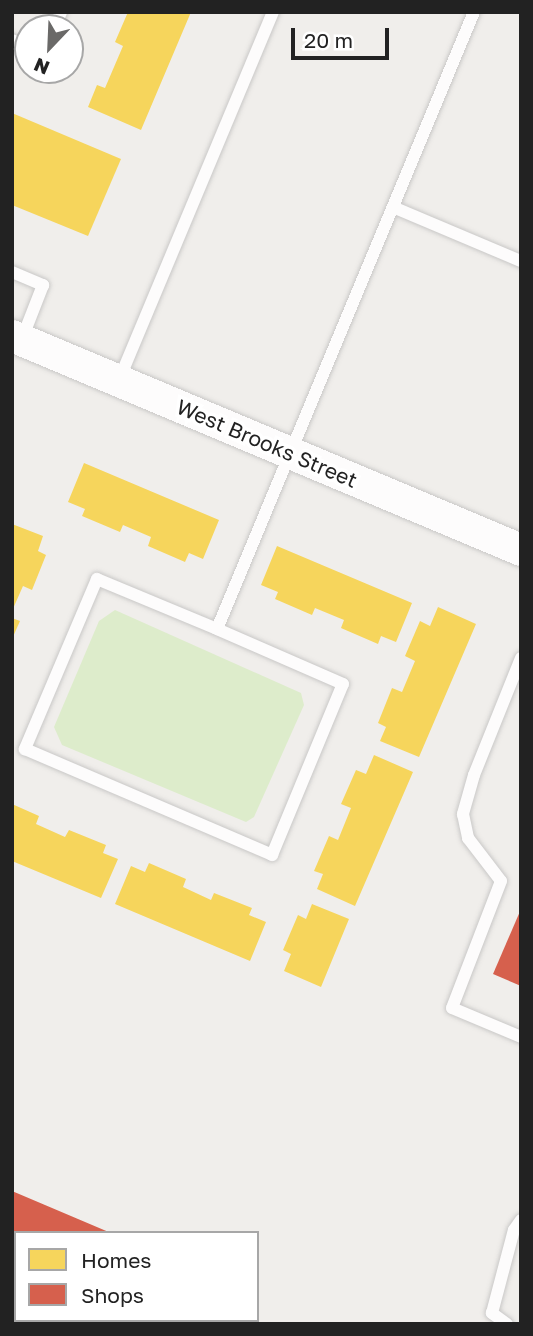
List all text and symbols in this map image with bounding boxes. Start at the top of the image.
north arrow [14,14,84,84]
scale bar [295,14,393,58]
text: 20 m [304,27,353,53]
text: N [30,54,53,80]
street label: West Brooks Street [173,394,361,492]
legend [14,1231,259,1322]
text: Homes [81,1247,151,1273]
text: Shops [81,1282,144,1308]

